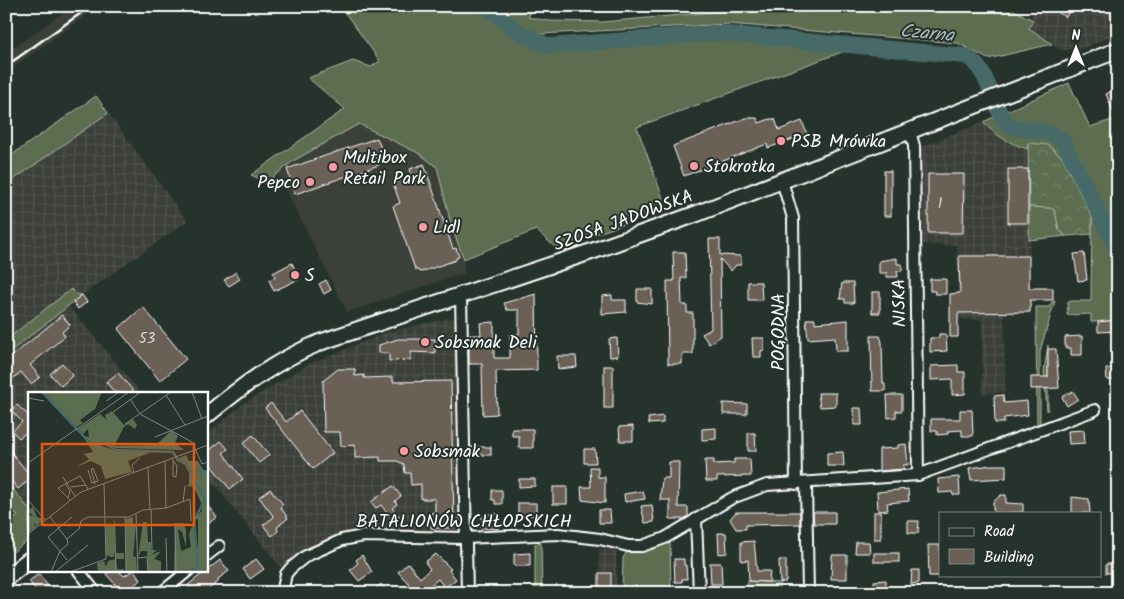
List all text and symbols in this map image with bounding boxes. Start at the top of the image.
water label: Czarna [899,17,956,51]
north arrow [1052,22,1102,72]
text: N [1072,25,1081,47]
place label: PSB Mrówka [791,128,886,157]
marker: PSB Mrówka [775,135,787,147]
place label: Multibox Retail Park [343,144,426,194]
place label: Stokrotka [704,153,775,182]
marker: Stokrotka [688,160,700,172]
marker: Multibox Retail Park [327,161,339,173]
place label: Pepco [257,169,300,198]
marker: Pepco [304,176,316,188]
street label: SZOSA JADOWSKA [550,183,697,260]
house number: 1 [938,192,943,216]
place label: Lidl [433,214,461,243]
marker: Lidl [417,221,429,233]
place label: S [305,262,315,291]
marker: S [289,269,301,281]
street label: NISKA [886,278,915,328]
street label: POGODNA [765,293,794,371]
house number: 53 [139,327,156,351]
place label: Sobsmak Deli [435,329,537,358]
marker: Sobsmak Deli [419,336,431,348]
inset map [28,392,208,572]
place label: Sobsmak [414,438,481,467]
marker: Sobsmak [398,445,410,457]
street label: BATALIONÓW CHŁOPSKICH [356,508,572,537]
legend [939,512,1102,576]
text: Road [984,520,1015,544]
text: Building [984,546,1034,570]

